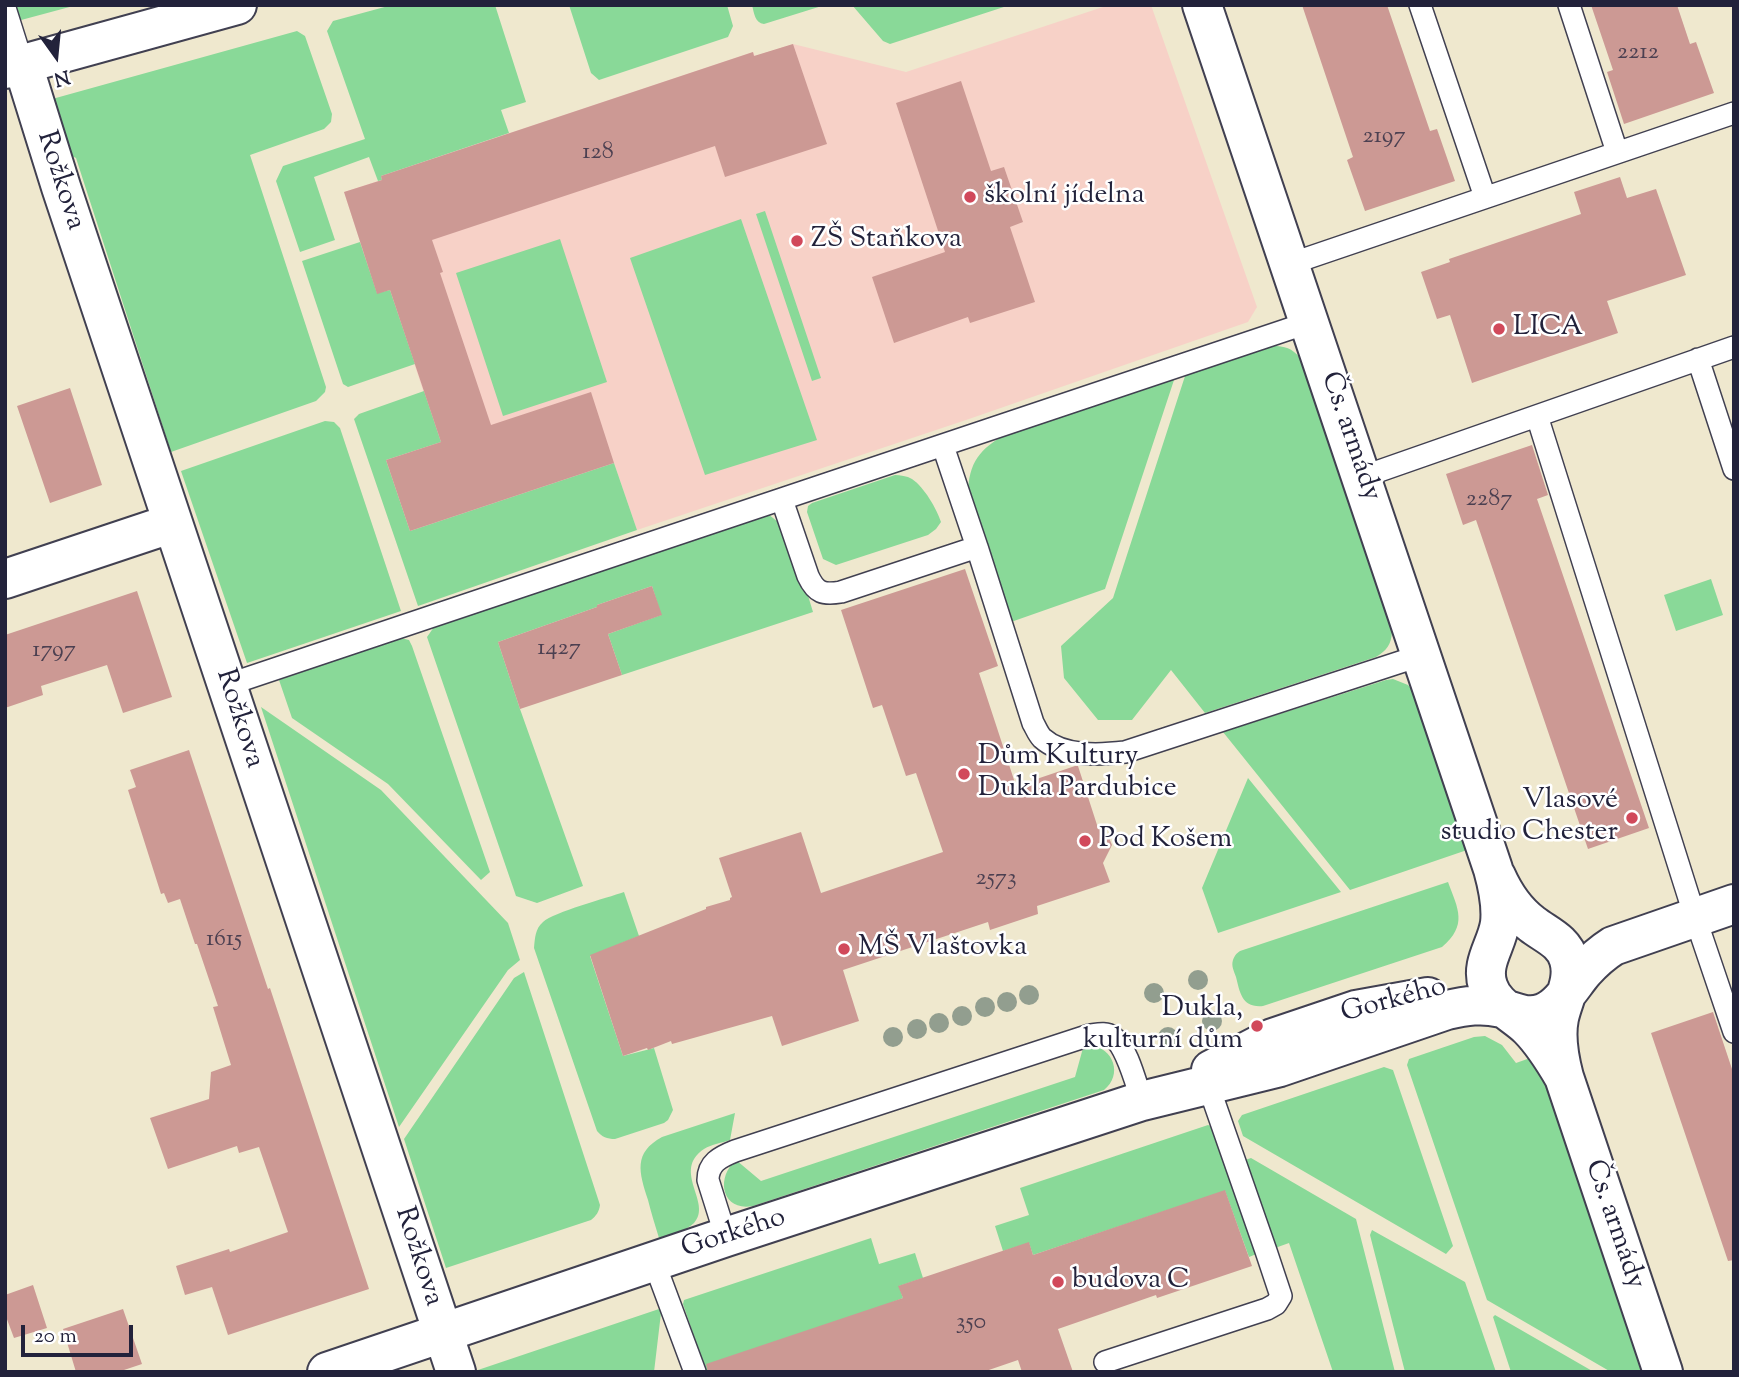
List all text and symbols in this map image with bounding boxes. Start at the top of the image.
north arrow [21,21,91,91]
house number: 2212 [1617,40,1659,68]
text: N [51,62,72,92]
house number: 2197 [1363,124,1405,152]
street label: Rožkova [27,127,91,235]
house number: 128 [582,140,614,168]
place label: školní jídelna [984,180,1145,214]
marker: školní jídelna [962,189,978,205]
place label: ZŠ Staňkova [811,224,962,258]
marker: ZŠ Staňkova [789,233,805,249]
place label: LICA [1513,312,1583,346]
marker: LICA [1491,321,1507,337]
street label: Čs. armády [1311,368,1387,506]
house number: 2287 [1466,487,1512,515]
house number: 1427 [537,636,581,664]
house number: 1797 [32,638,76,666]
street label: Rožkova [206,665,270,773]
place label: Dům Kultury Dukla Pardubice [978,741,1177,807]
marker: Dům Kultury Dukla Pardubice [956,766,972,782]
place label: Vlasové studio Chester [1440,785,1618,851]
marker: Vlasové studio Chester [1624,810,1640,826]
place label: Pod Košem [1099,824,1232,858]
marker: Pod Košem [1077,833,1093,849]
house number: 2573 [975,866,1017,894]
house number: 1615 [206,927,242,955]
place label: MŠ Vlaštovka [858,932,1027,966]
marker: MŠ Vlaštovka [836,941,852,957]
street label: Gorkého [1338,972,1450,1032]
place label: Dukla, kulturní dům [1083,993,1243,1059]
marker: Dukla, kulturní dům [1249,1018,1265,1034]
street label: Čs. armády [1575,1156,1651,1294]
street label: Gorkého [678,1202,790,1268]
street label: Rožkova [385,1203,449,1311]
place label: budova C [1072,1265,1190,1299]
marker: budova C [1050,1274,1066,1290]
scale bar [24,1310,136,1354]
house number: 350 [956,1310,986,1338]
text: 20 m [34,1322,77,1352]

